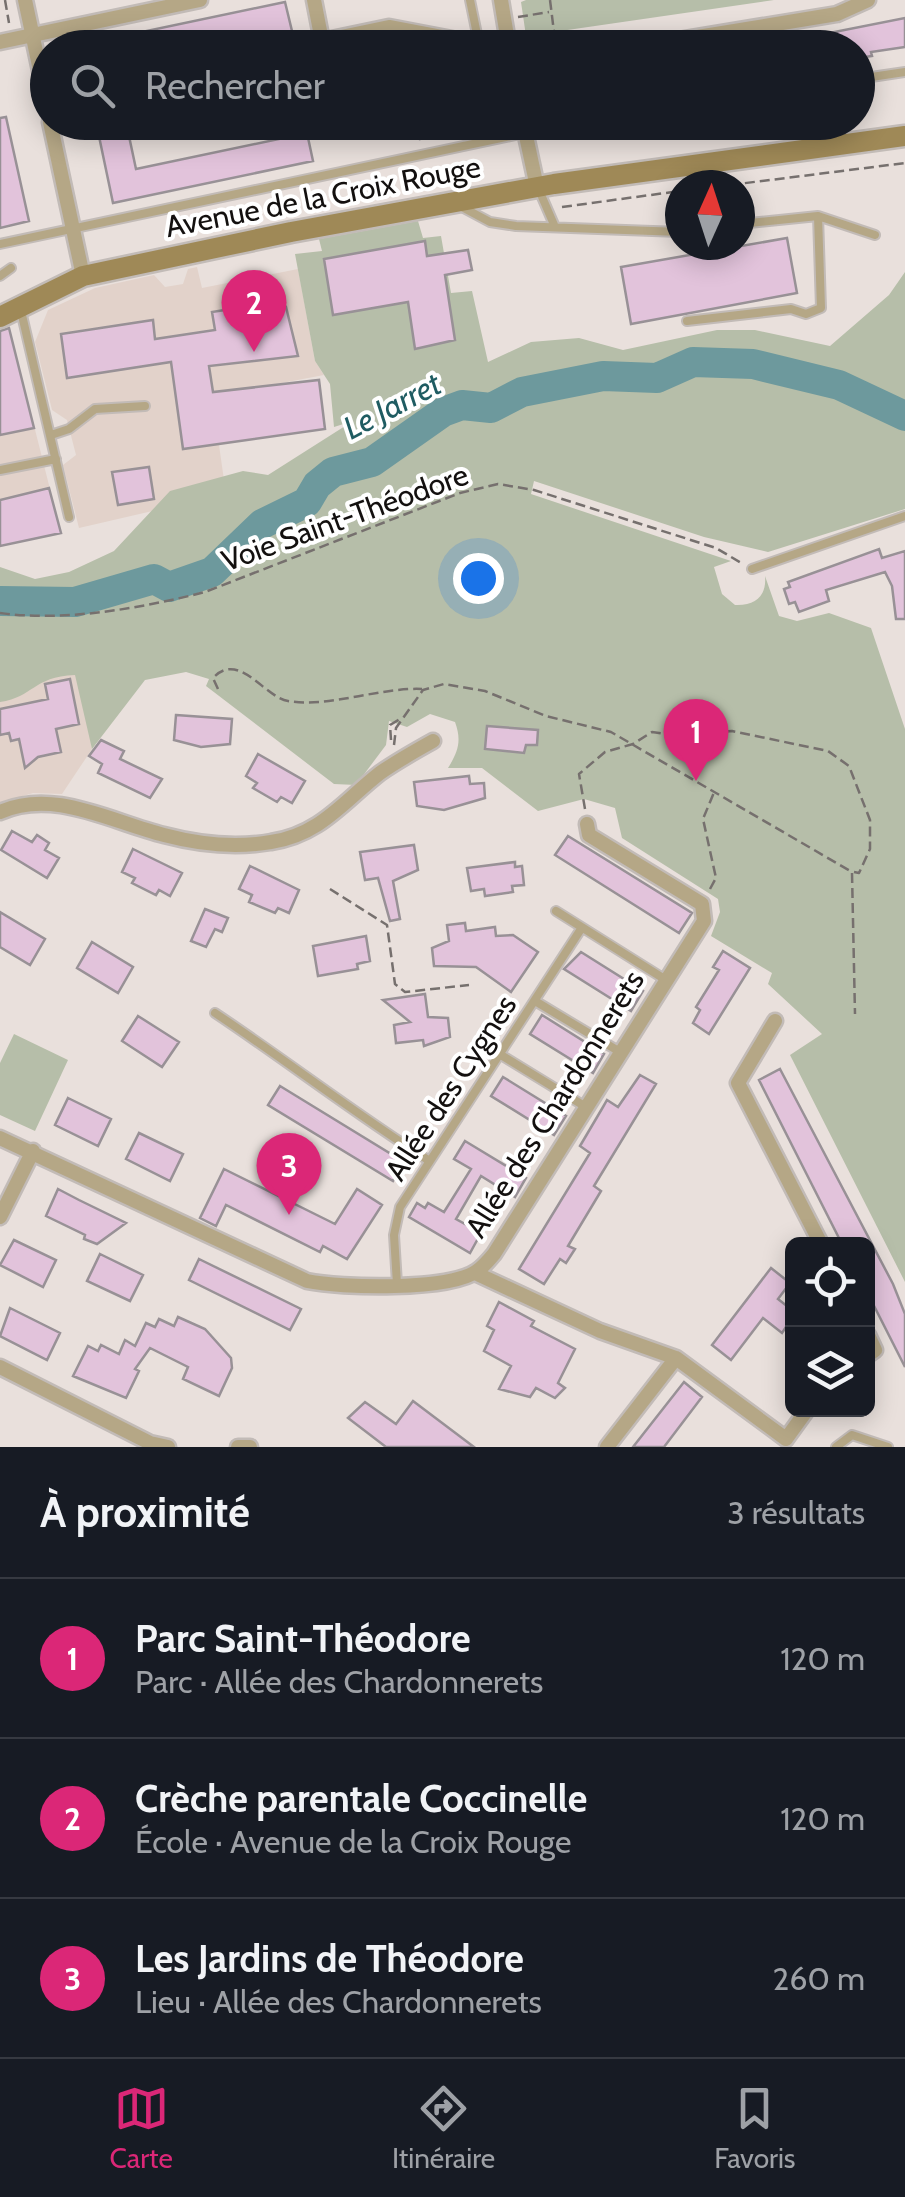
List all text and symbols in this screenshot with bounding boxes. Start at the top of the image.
search box [30,30,875,140]
icon: search [65,58,120,113]
text: Rechercher [145,62,325,109]
street label: Avenue de la Croix Rouge [162,148,484,245]
north arrow [665,170,755,260]
pin: 2 [222,270,286,352]
water label: Le Jarret [336,363,448,447]
street label: Voie Saint-Théodore [217,456,473,579]
your location [453,553,504,604]
pin: 1 [664,698,728,781]
street label: Allée des Chardonnerets [457,963,652,1244]
street label: Allée des Cygnes [377,988,524,1187]
pin: 3 [256,1132,322,1215]
map controls [785,1237,875,1417]
button: locate [785,1237,875,1327]
button: layers [785,1327,875,1417]
text: À proximité [40,1486,250,1538]
text: 3 résultats [727,1493,865,1532]
text: Parc Saint-Théodore [135,1615,471,1662]
text: 1 [67,1639,78,1678]
text: 120 m [780,1639,865,1678]
text: Parc · Allée des Chardonnerets [135,1662,543,1701]
text: Crèche parentale Coccinelle [135,1775,587,1822]
text: 2 [64,1799,81,1838]
text: 120 m [780,1799,865,1838]
text: École · Avenue de la Croix Rouge [135,1822,571,1861]
text: Les Jardins de Théodore [135,1935,524,1982]
text: 3 [64,1959,81,1998]
text: 260 m [772,1959,865,1998]
text: Lieu · Allée des Chardonnerets [135,1982,542,2021]
tab: Carte [110,2081,173,2175]
tab: Itinéraire [392,2081,495,2175]
tab: Favoris [714,2081,795,2175]

